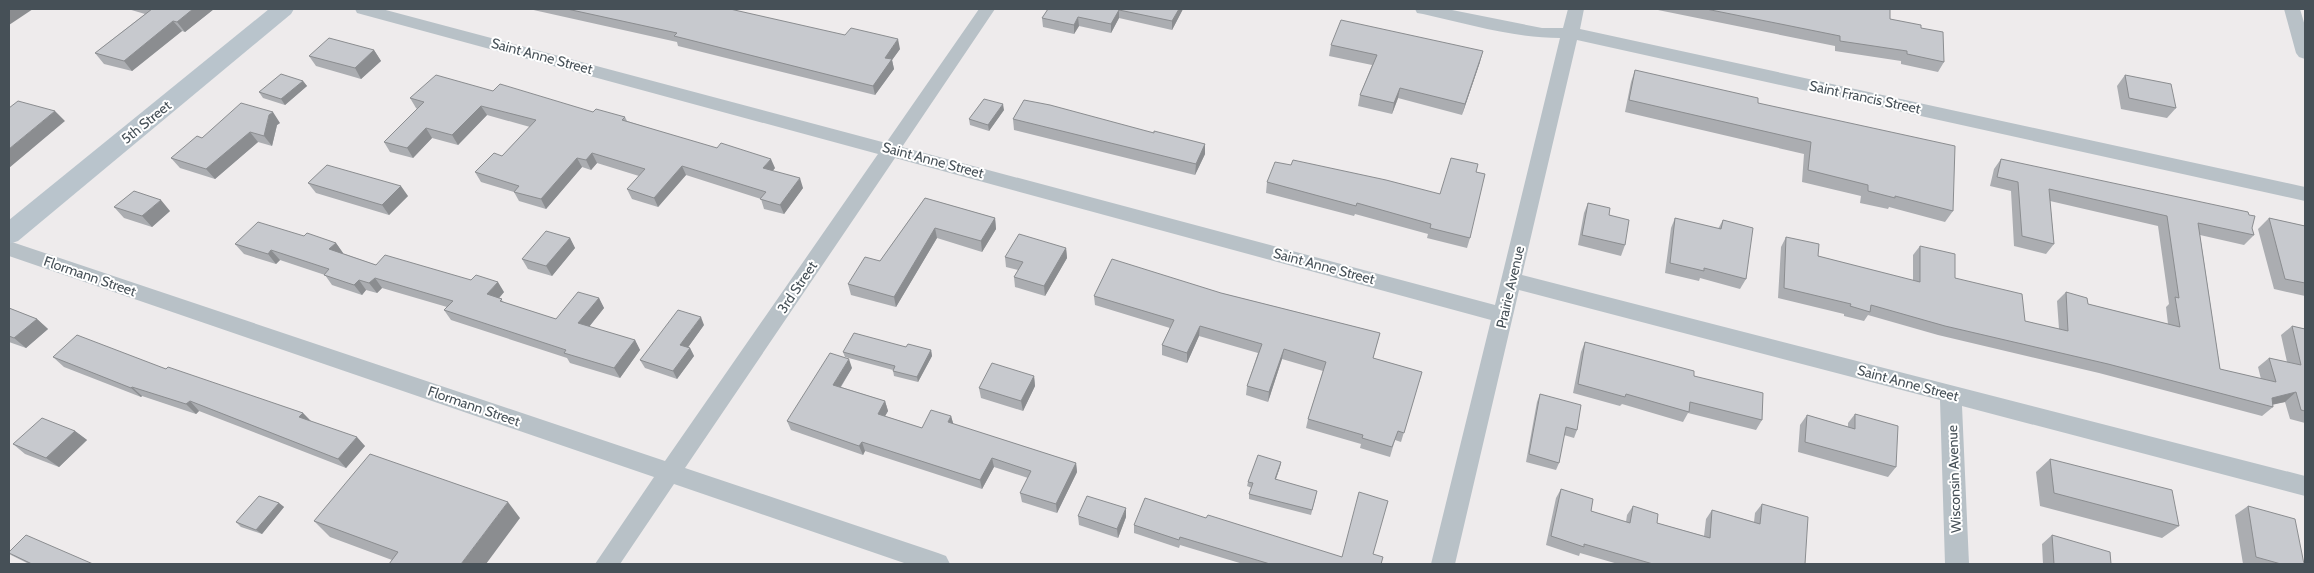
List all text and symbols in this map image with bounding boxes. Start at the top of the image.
street label: Saint Anne Street [489,34,595,78]
street label: Saint Francis Street [1808,76,1923,118]
street label: 5th Street [117,96,175,148]
street label: Saint Anne Street [880,138,986,182]
street label: Saint Anne Street [1271,244,1377,288]
street label: Prairie Avenue [1492,244,1528,330]
street label: Flormann Street [41,252,139,300]
street label: 3rd Street [773,257,821,316]
street label: Saint Anne Street [1855,361,1961,405]
street label: Flormann Street [425,382,523,430]
street label: Wisconsin Avenue [1943,425,1965,533]

